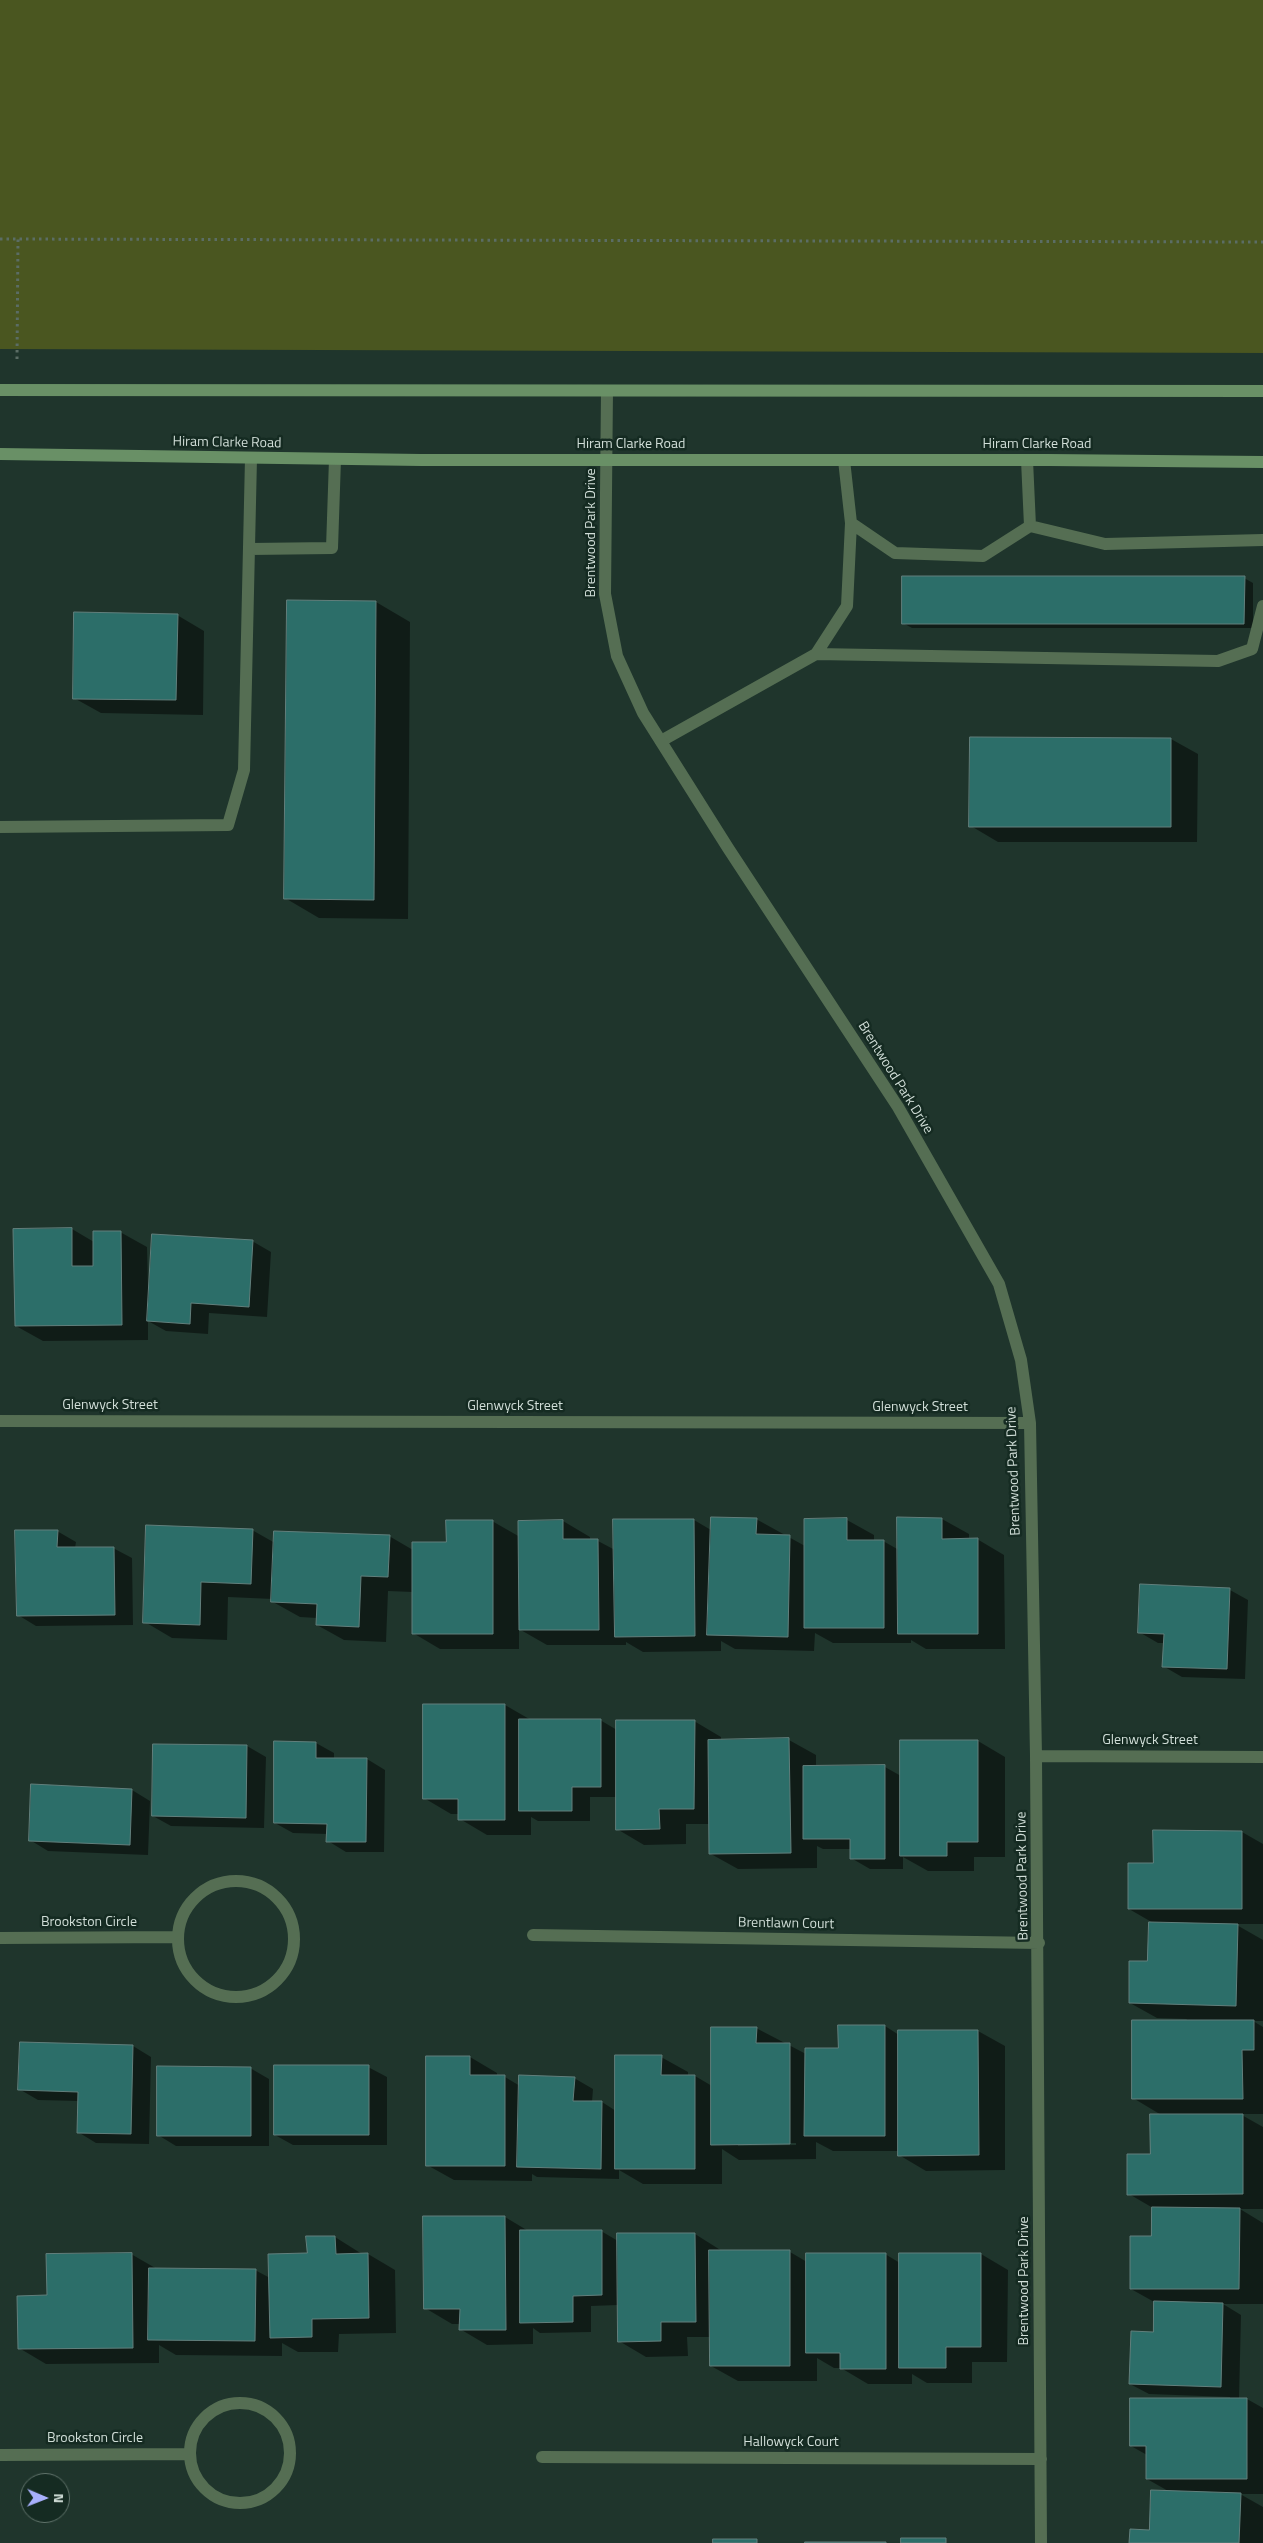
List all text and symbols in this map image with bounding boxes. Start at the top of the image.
street label: Hiram Clarke Road [172,434,282,452]
street label: Hiram Clarke Road [577,437,685,453]
street label: Hiram Clarke Road [983,437,1091,453]
street label: Brentwood Park Drive [584,468,600,598]
street label: Brentwood Park Drive [854,1019,936,1137]
street label: Glenwyck Street [62,1398,158,1414]
street label: Glenwyck Street [467,1399,563,1415]
street label: Glenwyck Street [872,1400,968,1416]
street label: Brentwood Park Drive [1003,1406,1025,1536]
street label: Glenwyck Street [1102,1733,1198,1749]
street label: Brentwood Park Drive [1013,1811,1033,1941]
street label: Brookston Circle [41,1915,137,1931]
street label: Brentlawn Court [738,1915,834,1933]
street label: Brentwood Park Drive [1017,2216,1033,2346]
street label: Brookston Circle [47,2431,143,2447]
street label: Hallowyck Court [743,2435,839,2451]
north arrow [20,2473,70,2523]
text: N [49,2493,70,2503]

